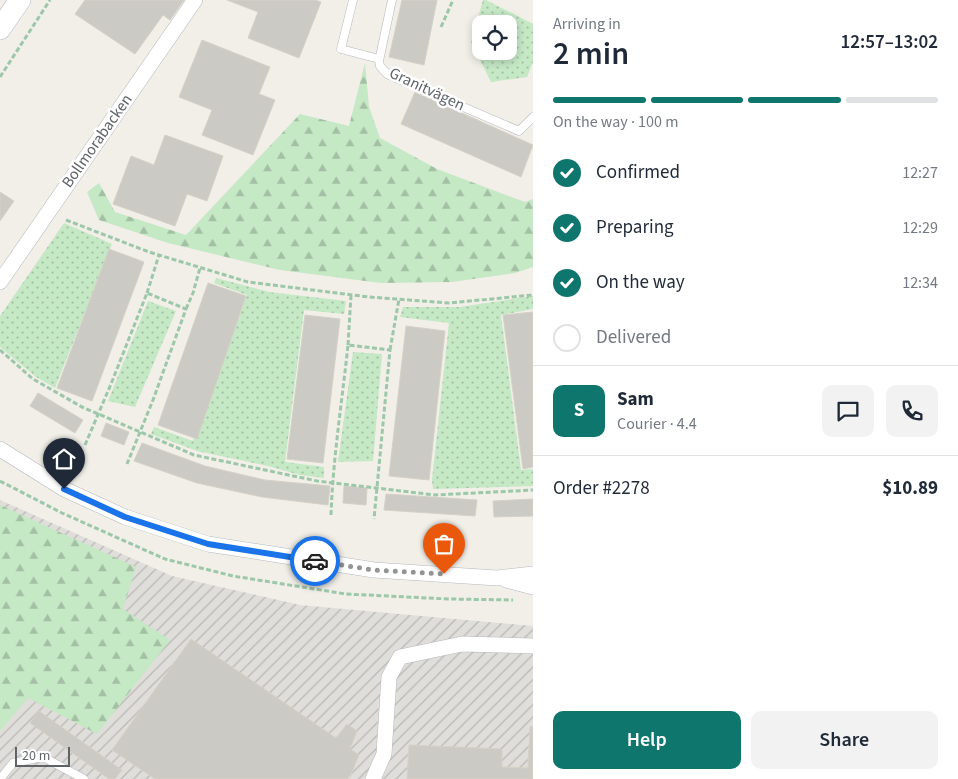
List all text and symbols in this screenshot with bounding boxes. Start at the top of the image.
text: Arriving in [553,13,621,35]
map controls [472,15,517,60]
button: locate [472,15,517,60]
text: 12:57–13:02 [840,29,938,56]
text: 2 min [553,31,629,77]
street label: Granitvägen [386,62,468,116]
street label: Bollmorabacken [57,90,137,192]
text: On the way · 100 m [553,111,678,133]
icon: check [553,159,581,187]
text: Confirmed [596,159,680,186]
text: 12:27 [902,162,938,184]
icon: check [553,214,581,242]
text: Preparing [596,214,674,241]
text: 12:29 [902,217,938,239]
icon: check [553,269,581,297]
text: On the way [596,269,685,296]
text: 12:34 [902,272,938,294]
text: Delivered [596,324,671,351]
button: chat [822,385,874,437]
button: phone [886,385,938,437]
text: Sam [617,386,654,413]
text: S [574,397,584,424]
text: Courier · 4.4 [617,413,697,435]
pin [43,438,85,489]
icon: home [50,445,78,473]
text: Order #2278 [553,475,650,502]
text: $10.89 [882,475,938,502]
pin [423,523,465,574]
icon: bag [430,530,458,558]
courier [290,536,340,586]
icon: car [301,547,329,575]
button: Help [553,711,741,769]
button: Share [751,711,938,769]
scale bar [15,744,70,767]
text: 20 m [22,746,50,766]

